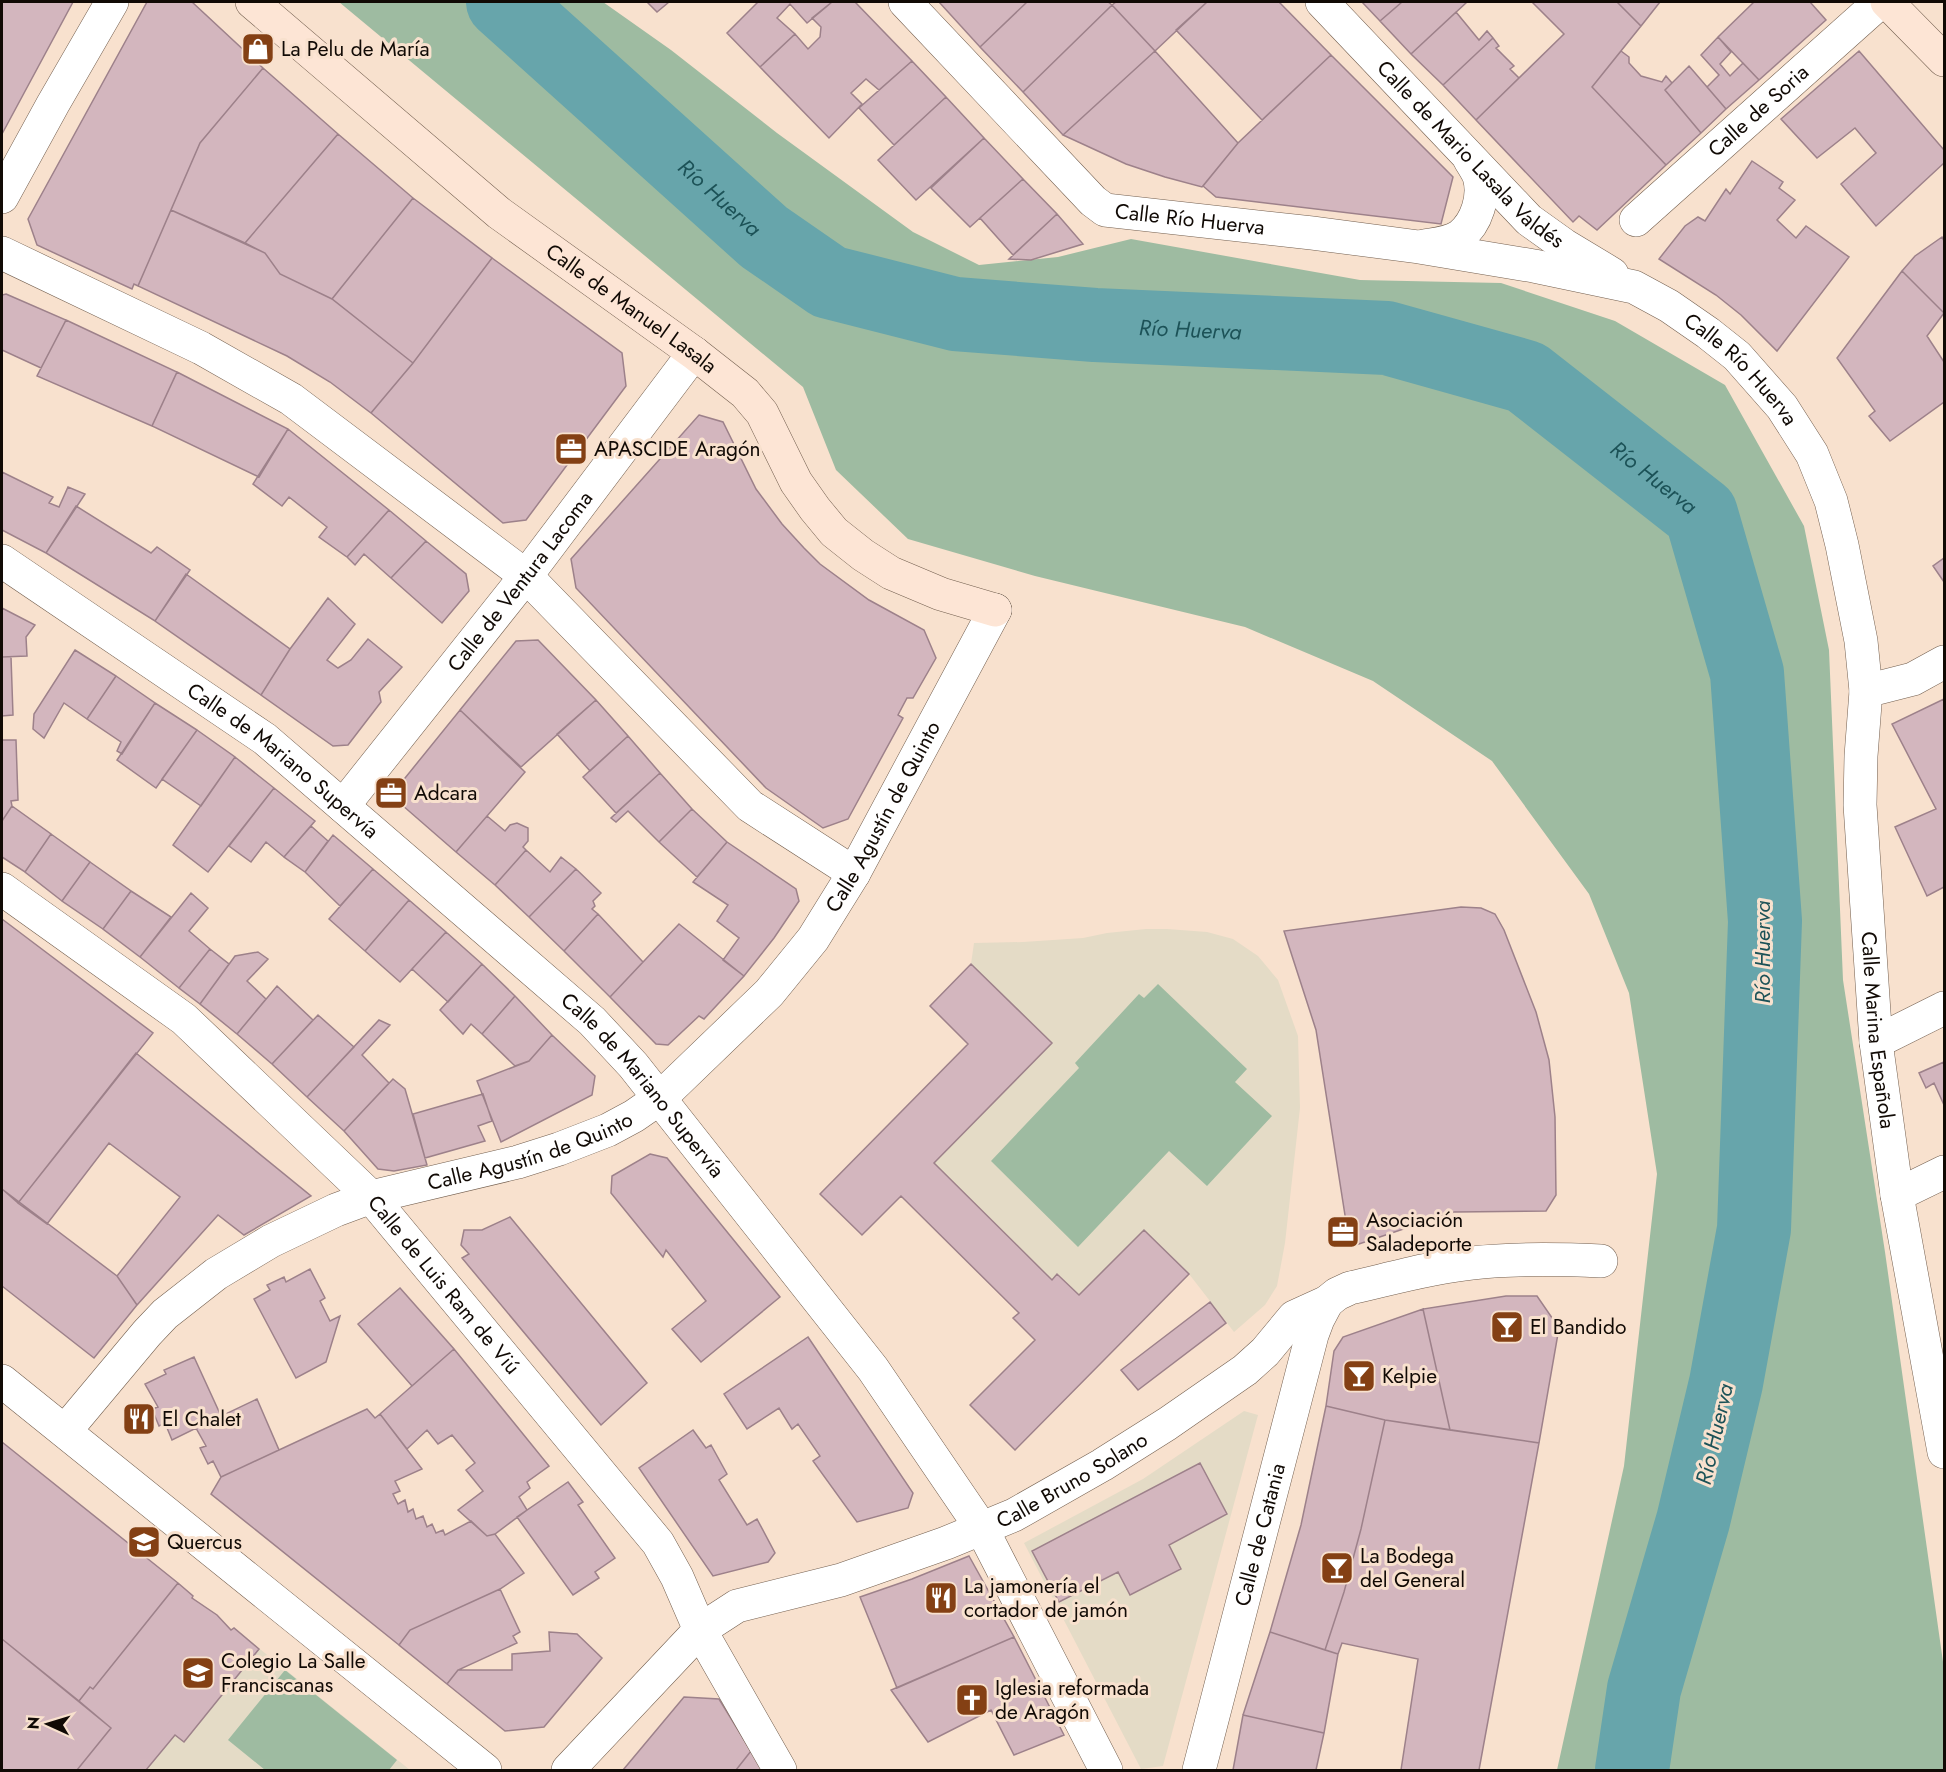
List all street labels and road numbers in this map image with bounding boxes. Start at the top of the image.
street label: Calle de Mario Lasala Valdés [1370,54,1570,256]
street label: Calle de Soria [1701,58,1815,164]
street label: Calle Río Huerva [1113,196,1266,243]
street label: Calle de Manuel Lasala [540,236,723,381]
street label: Calle Río Huerva [1678,306,1805,431]
street label: Calle de Ventura Lacoma [440,485,600,678]
street label: Calle de Mariano Supervía [181,675,385,846]
street label: Calle Agustín de Quinto [818,716,948,918]
street label: Calle Marina Española [1854,931,1903,1131]
street label: Calle de Mariano Supervía [554,985,732,1184]
street label: Calle Agustín de Quinto [425,1104,638,1198]
street label: Calle de Luis Ram de Viú [361,1189,527,1381]
street label: Calle Bruno Solano [992,1425,1154,1536]
street label: Calle de Catania [1227,1460,1293,1610]

